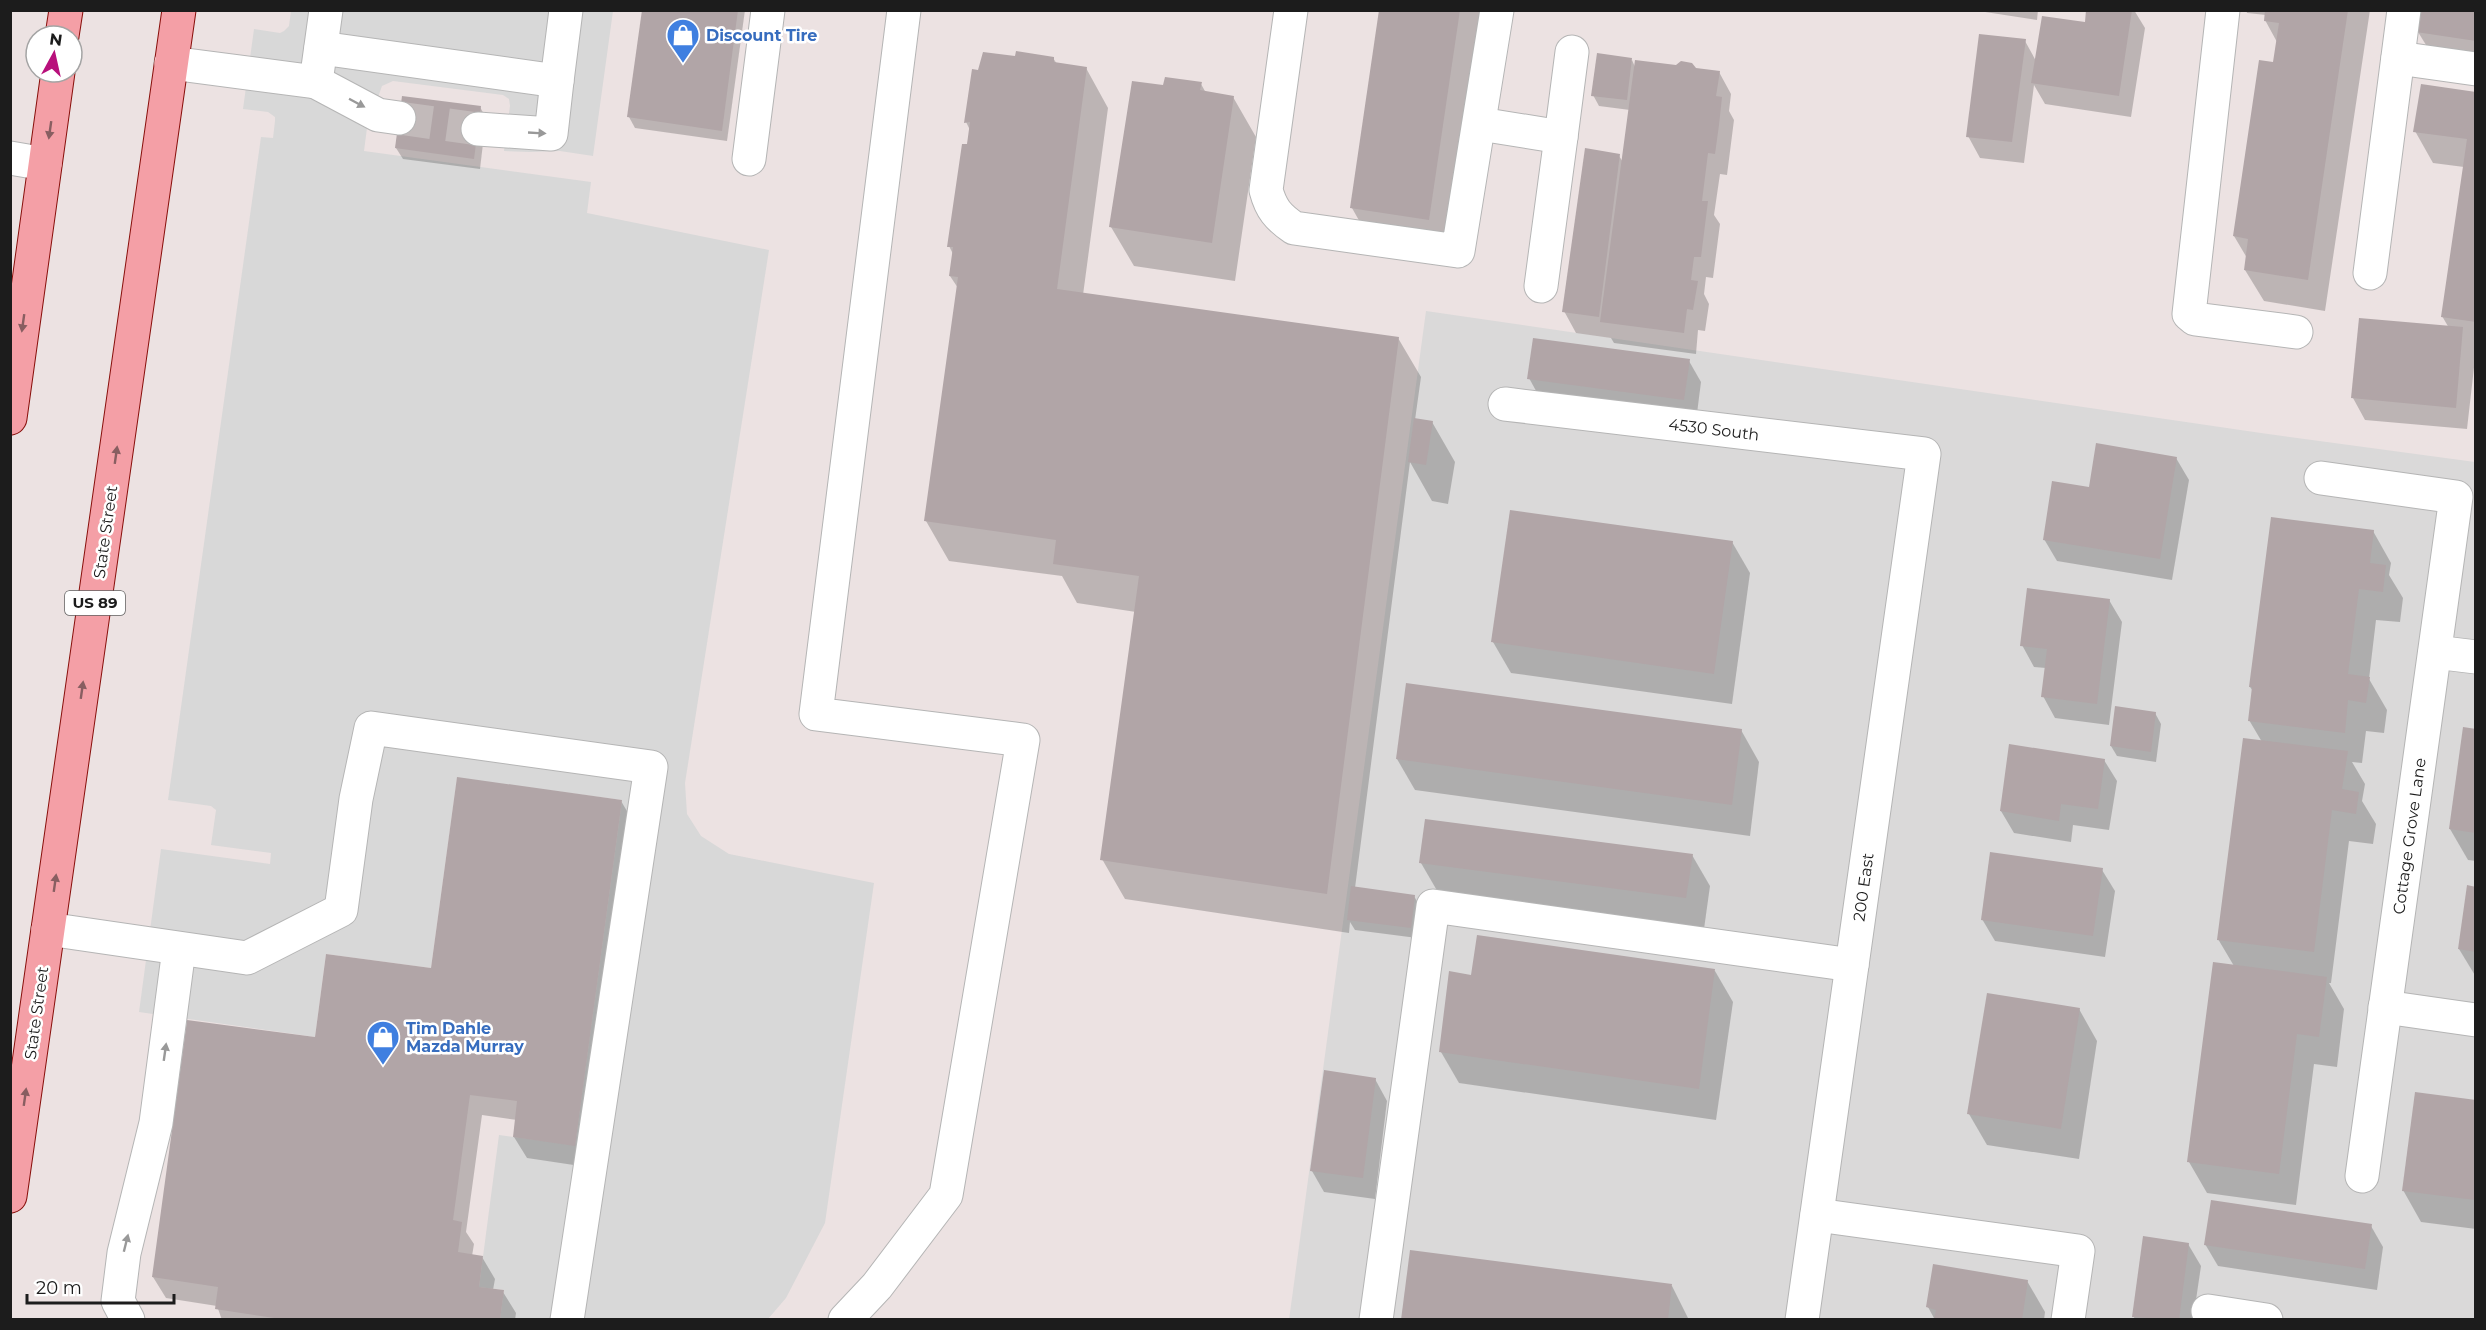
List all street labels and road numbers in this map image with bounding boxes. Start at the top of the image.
street label: 4530 South [1667,415,1760,444]
street label: State Street [90,484,122,580]
road number: US 89 [65,591,125,615]
street label: Cottage Grove Lane [2389,757,2430,915]
street label: 200 East [1849,851,1878,922]
street label: State Street [21,965,53,1061]

